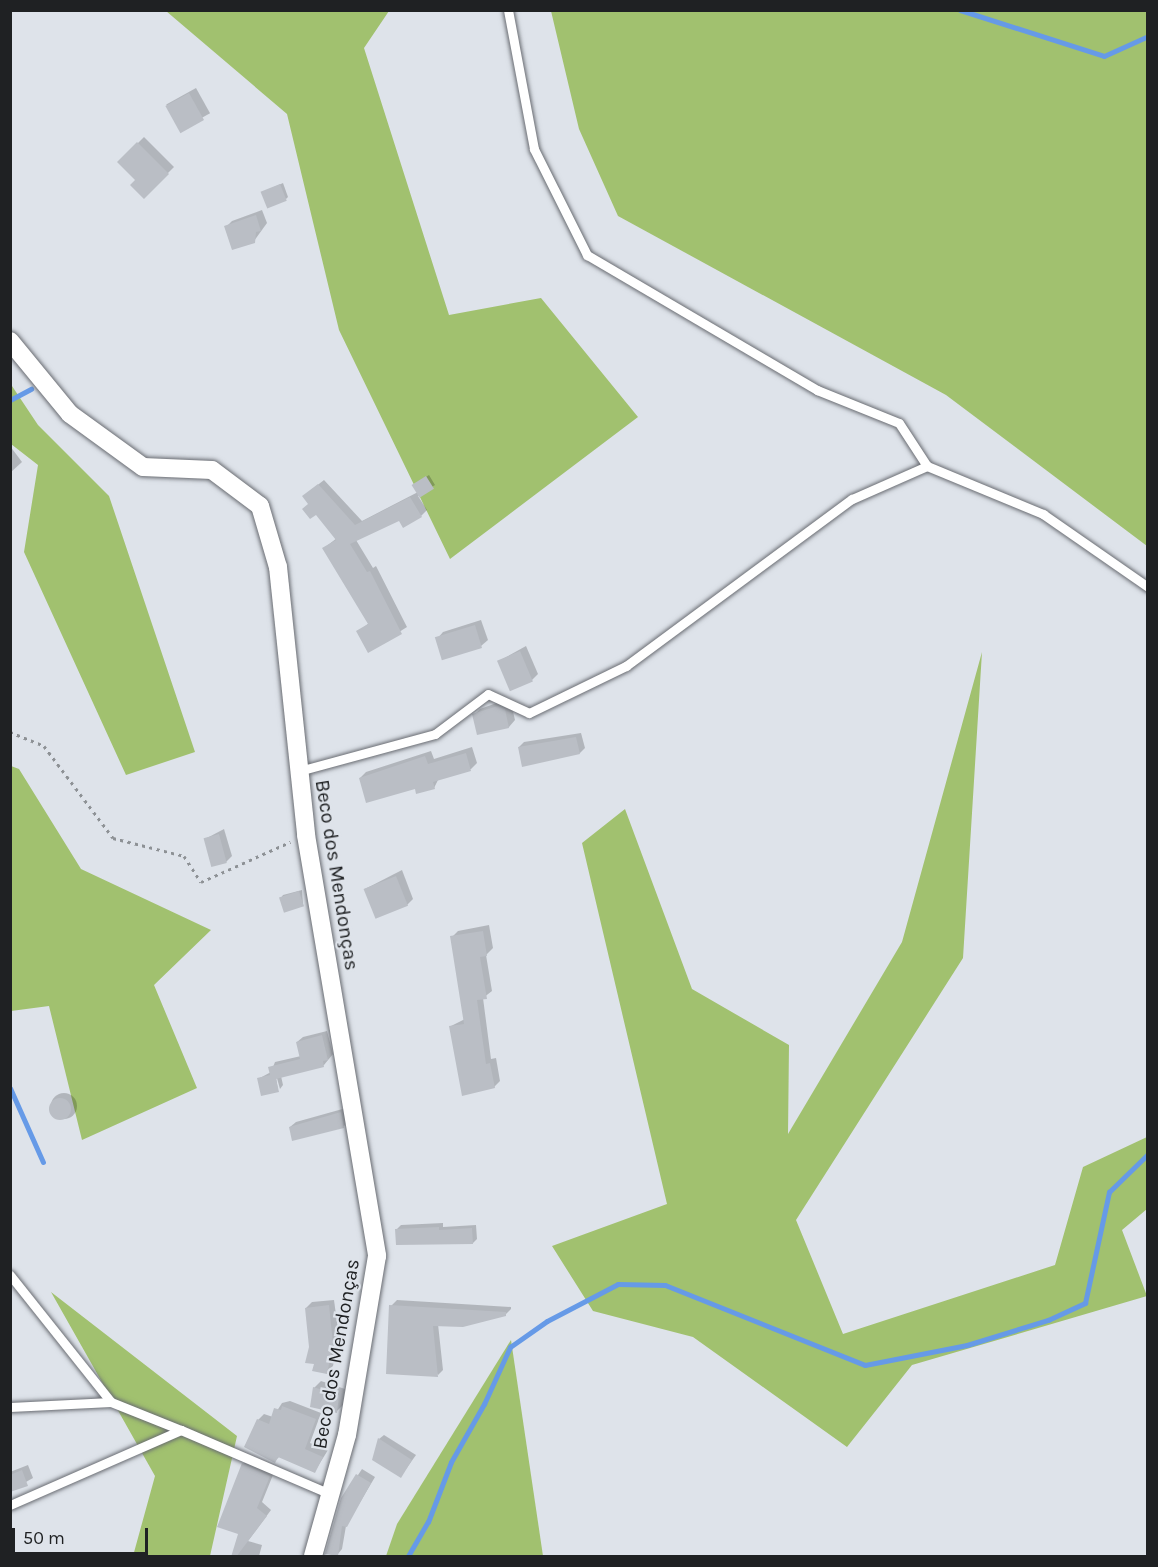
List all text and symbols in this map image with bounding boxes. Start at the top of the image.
street label: Beco dos Mendonças [310,778,364,972]
street label: Beco dos Mendonças [307,1257,365,1451]
scale bar [15,1516,152,1554]
text: 50 m [23,1527,65,1549]

